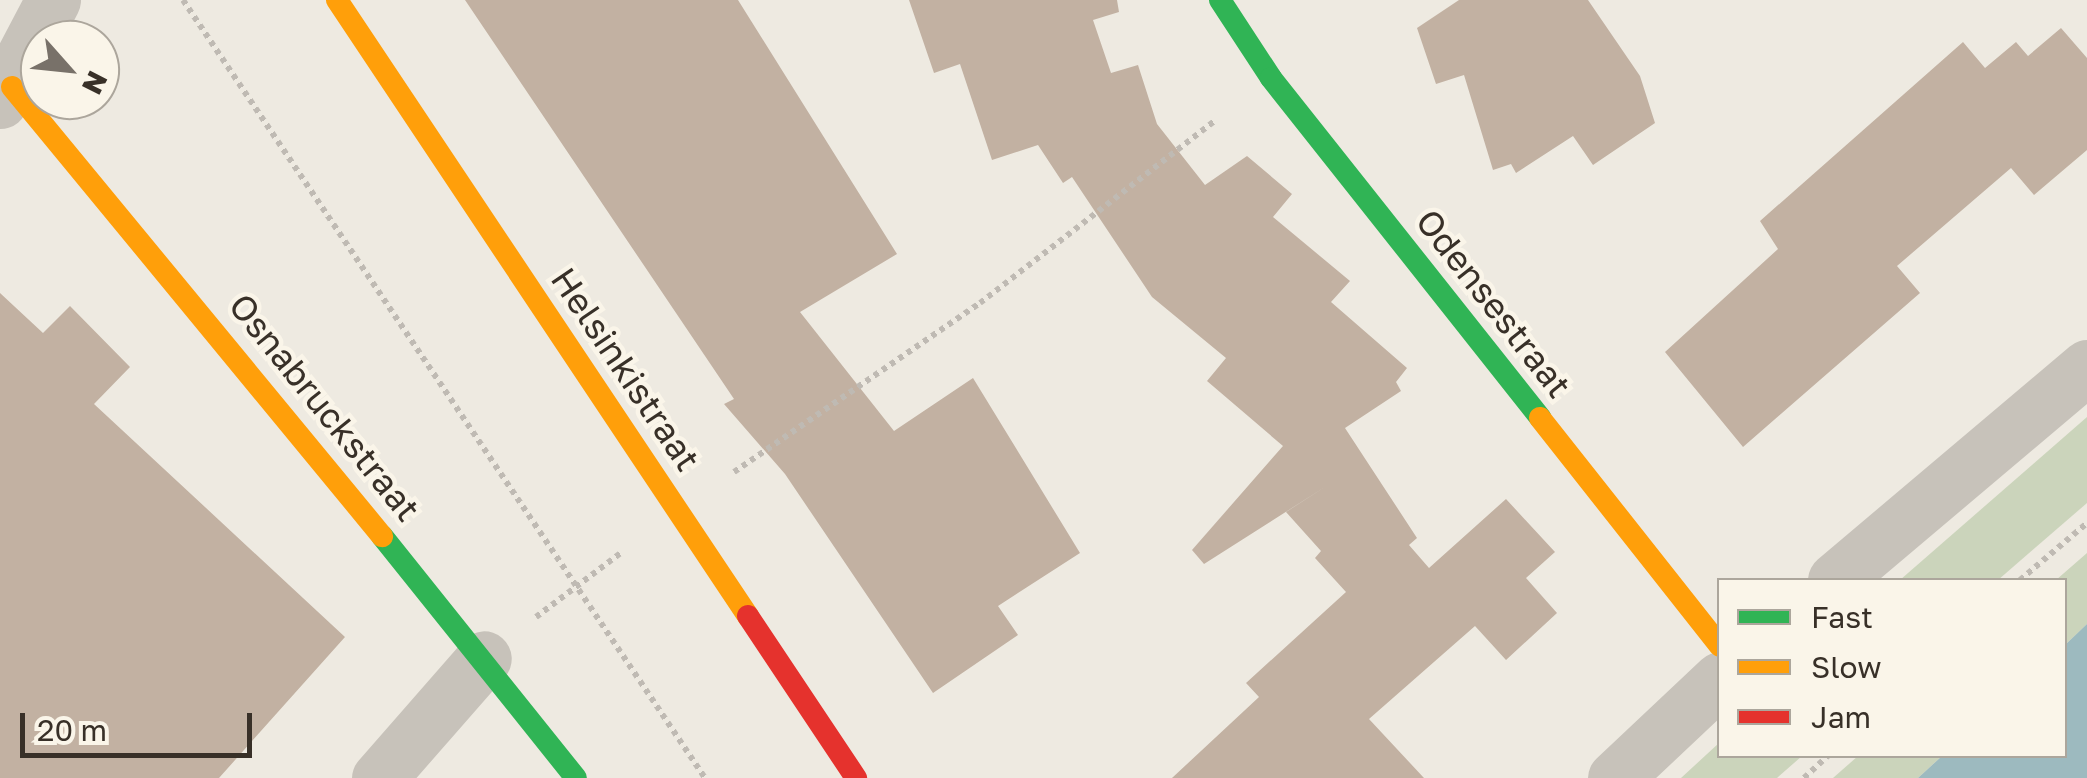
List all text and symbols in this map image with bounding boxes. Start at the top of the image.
north arrow [20,20,120,120]
text: N [76,66,115,100]
street label: Odensestraat [1408,201,1580,405]
street label: Helsinkistraat [543,260,709,478]
street label: Osnabruckstraat [221,285,429,529]
legend [1717,578,2067,758]
text: Fast [1811,599,1873,635]
text: Slow [1811,649,1882,685]
scale bar [25,693,258,755]
text: Jam [1811,699,1871,735]
text: 20 m [37,712,107,748]

